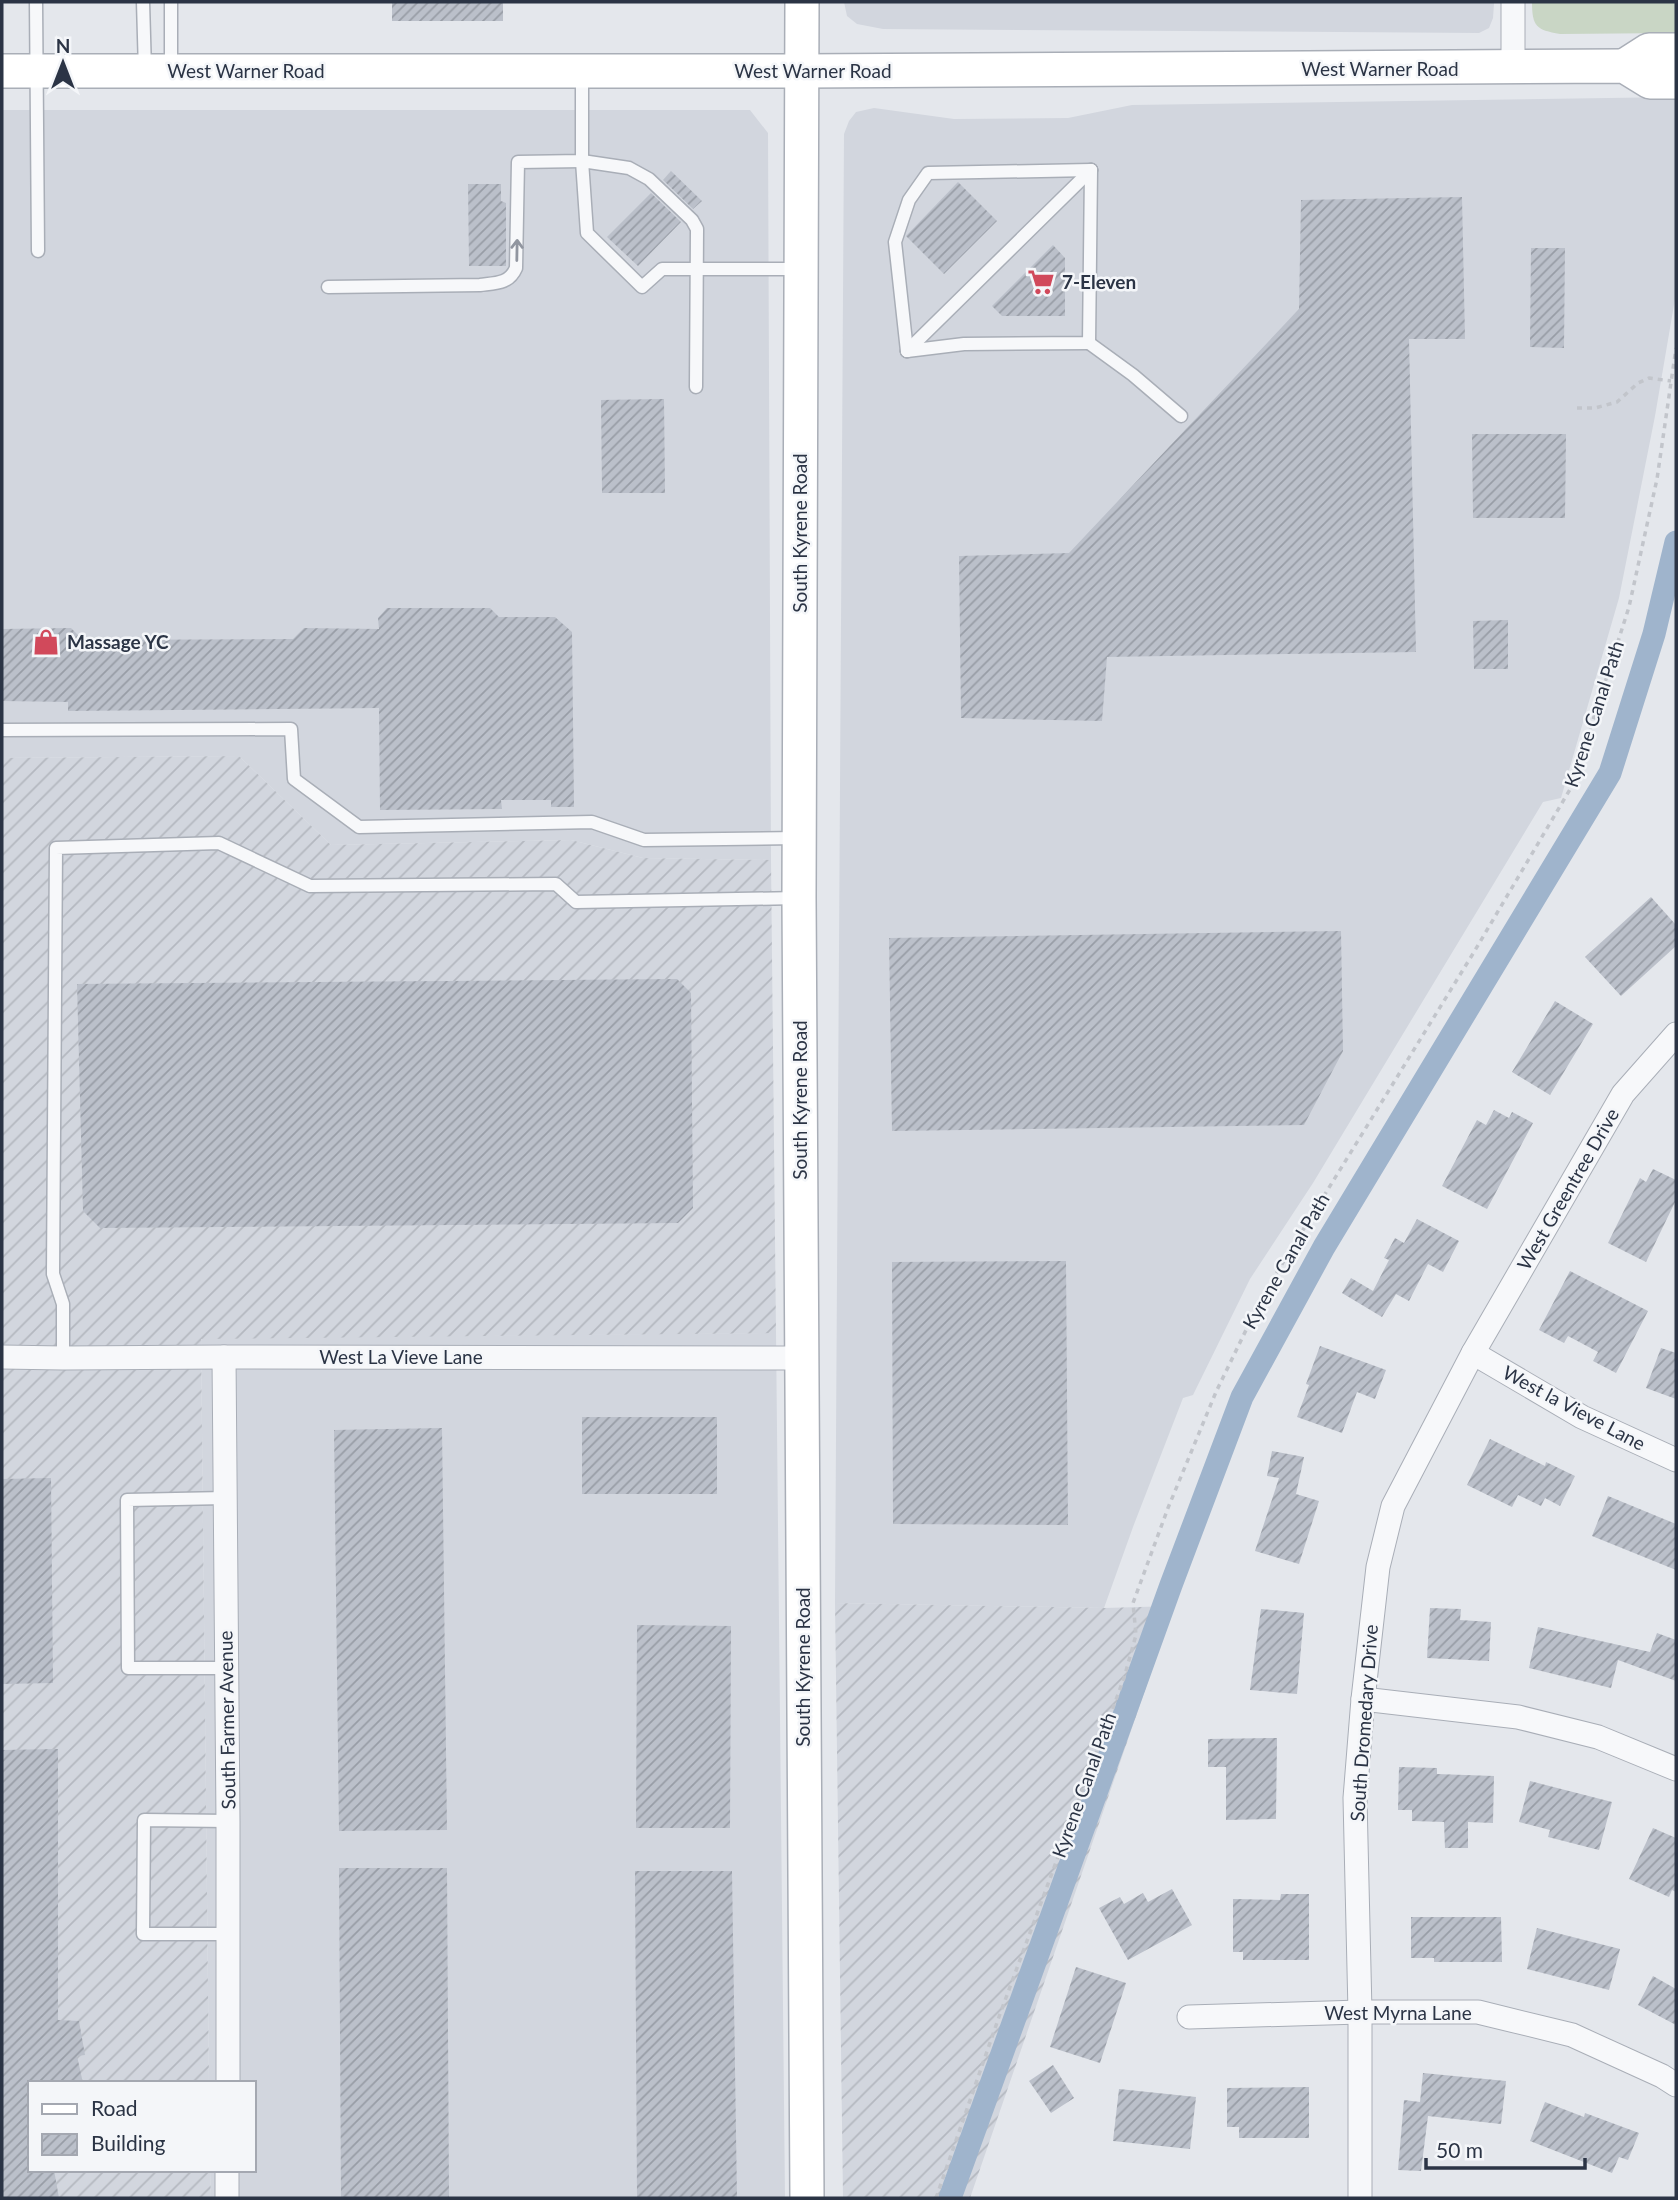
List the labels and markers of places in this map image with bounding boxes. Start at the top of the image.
supermarket icon: 7-Eleven [1026,267,1056,297]
place label: 7-Eleven [1062,270,1136,293]
shop icon: Massage YC [31,627,61,657]
place label: Massage YC [67,630,169,653]

